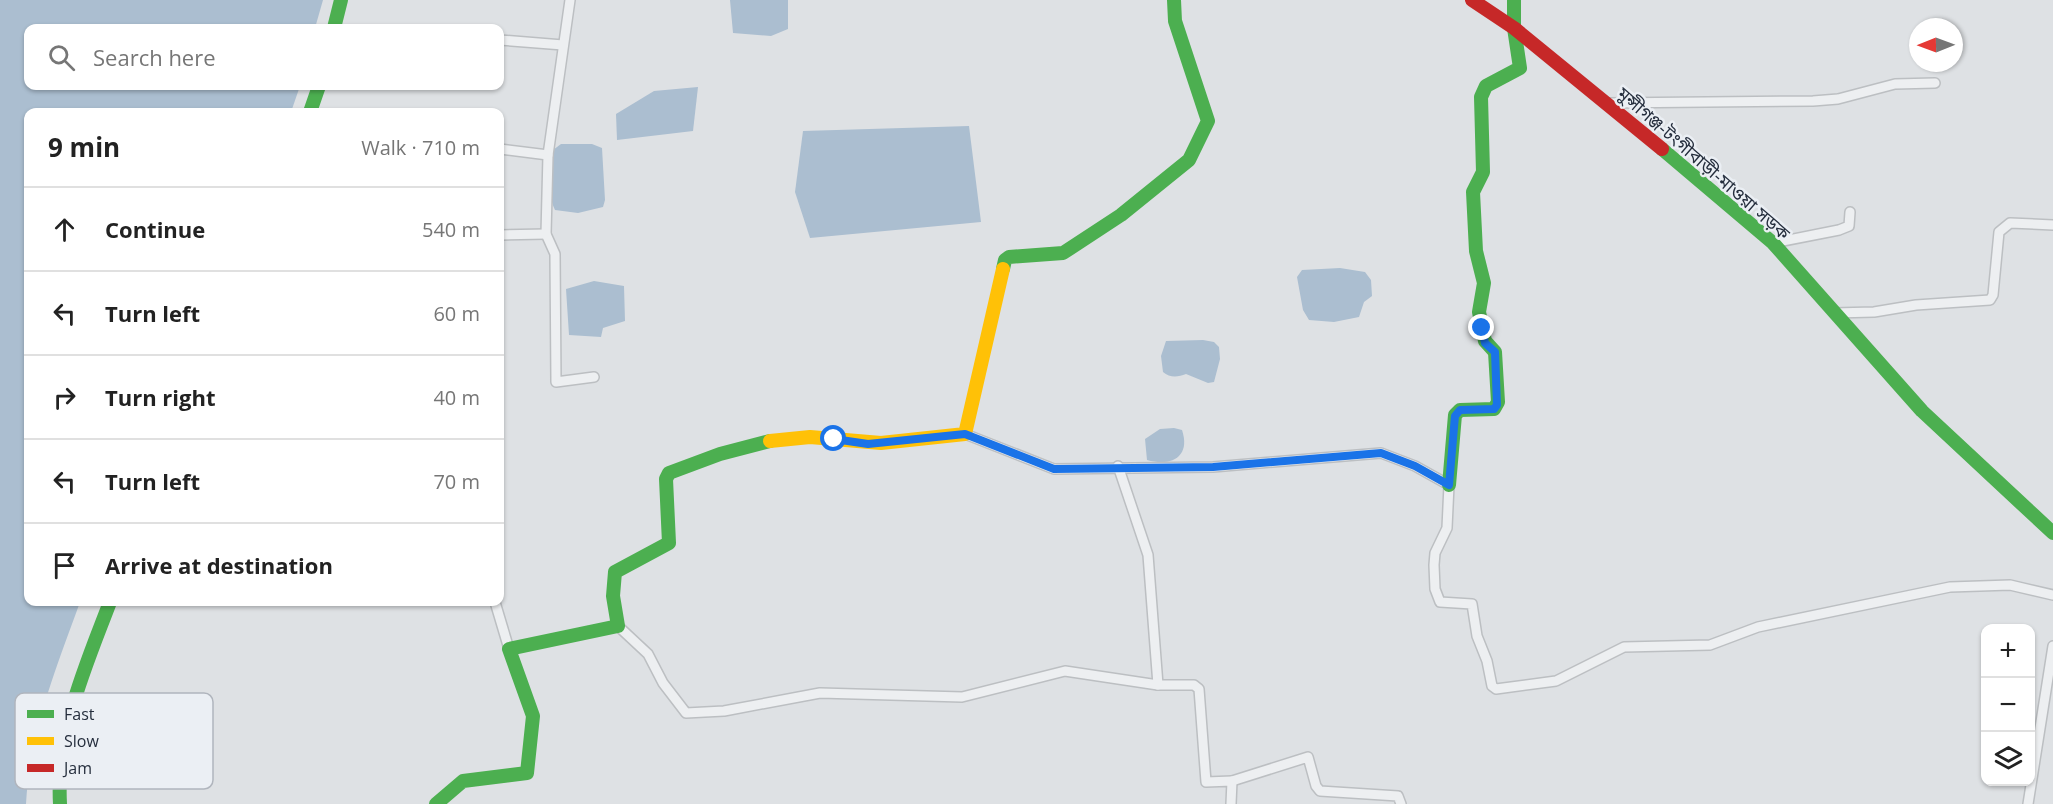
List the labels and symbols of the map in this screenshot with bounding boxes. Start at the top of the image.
north arrow [1909,18,1963,72]
street label: মুন্সীগঞ্জ-টংগীবাড়ী-মাওয়া সড়ক [1612,81,1796,245]
route end [1468,314,1494,340]
route start [820,425,846,451]
legend [15,693,213,789]
text: Fast [64,703,95,725]
text: Slow [64,730,99,752]
text: Jam [62,757,92,779]

